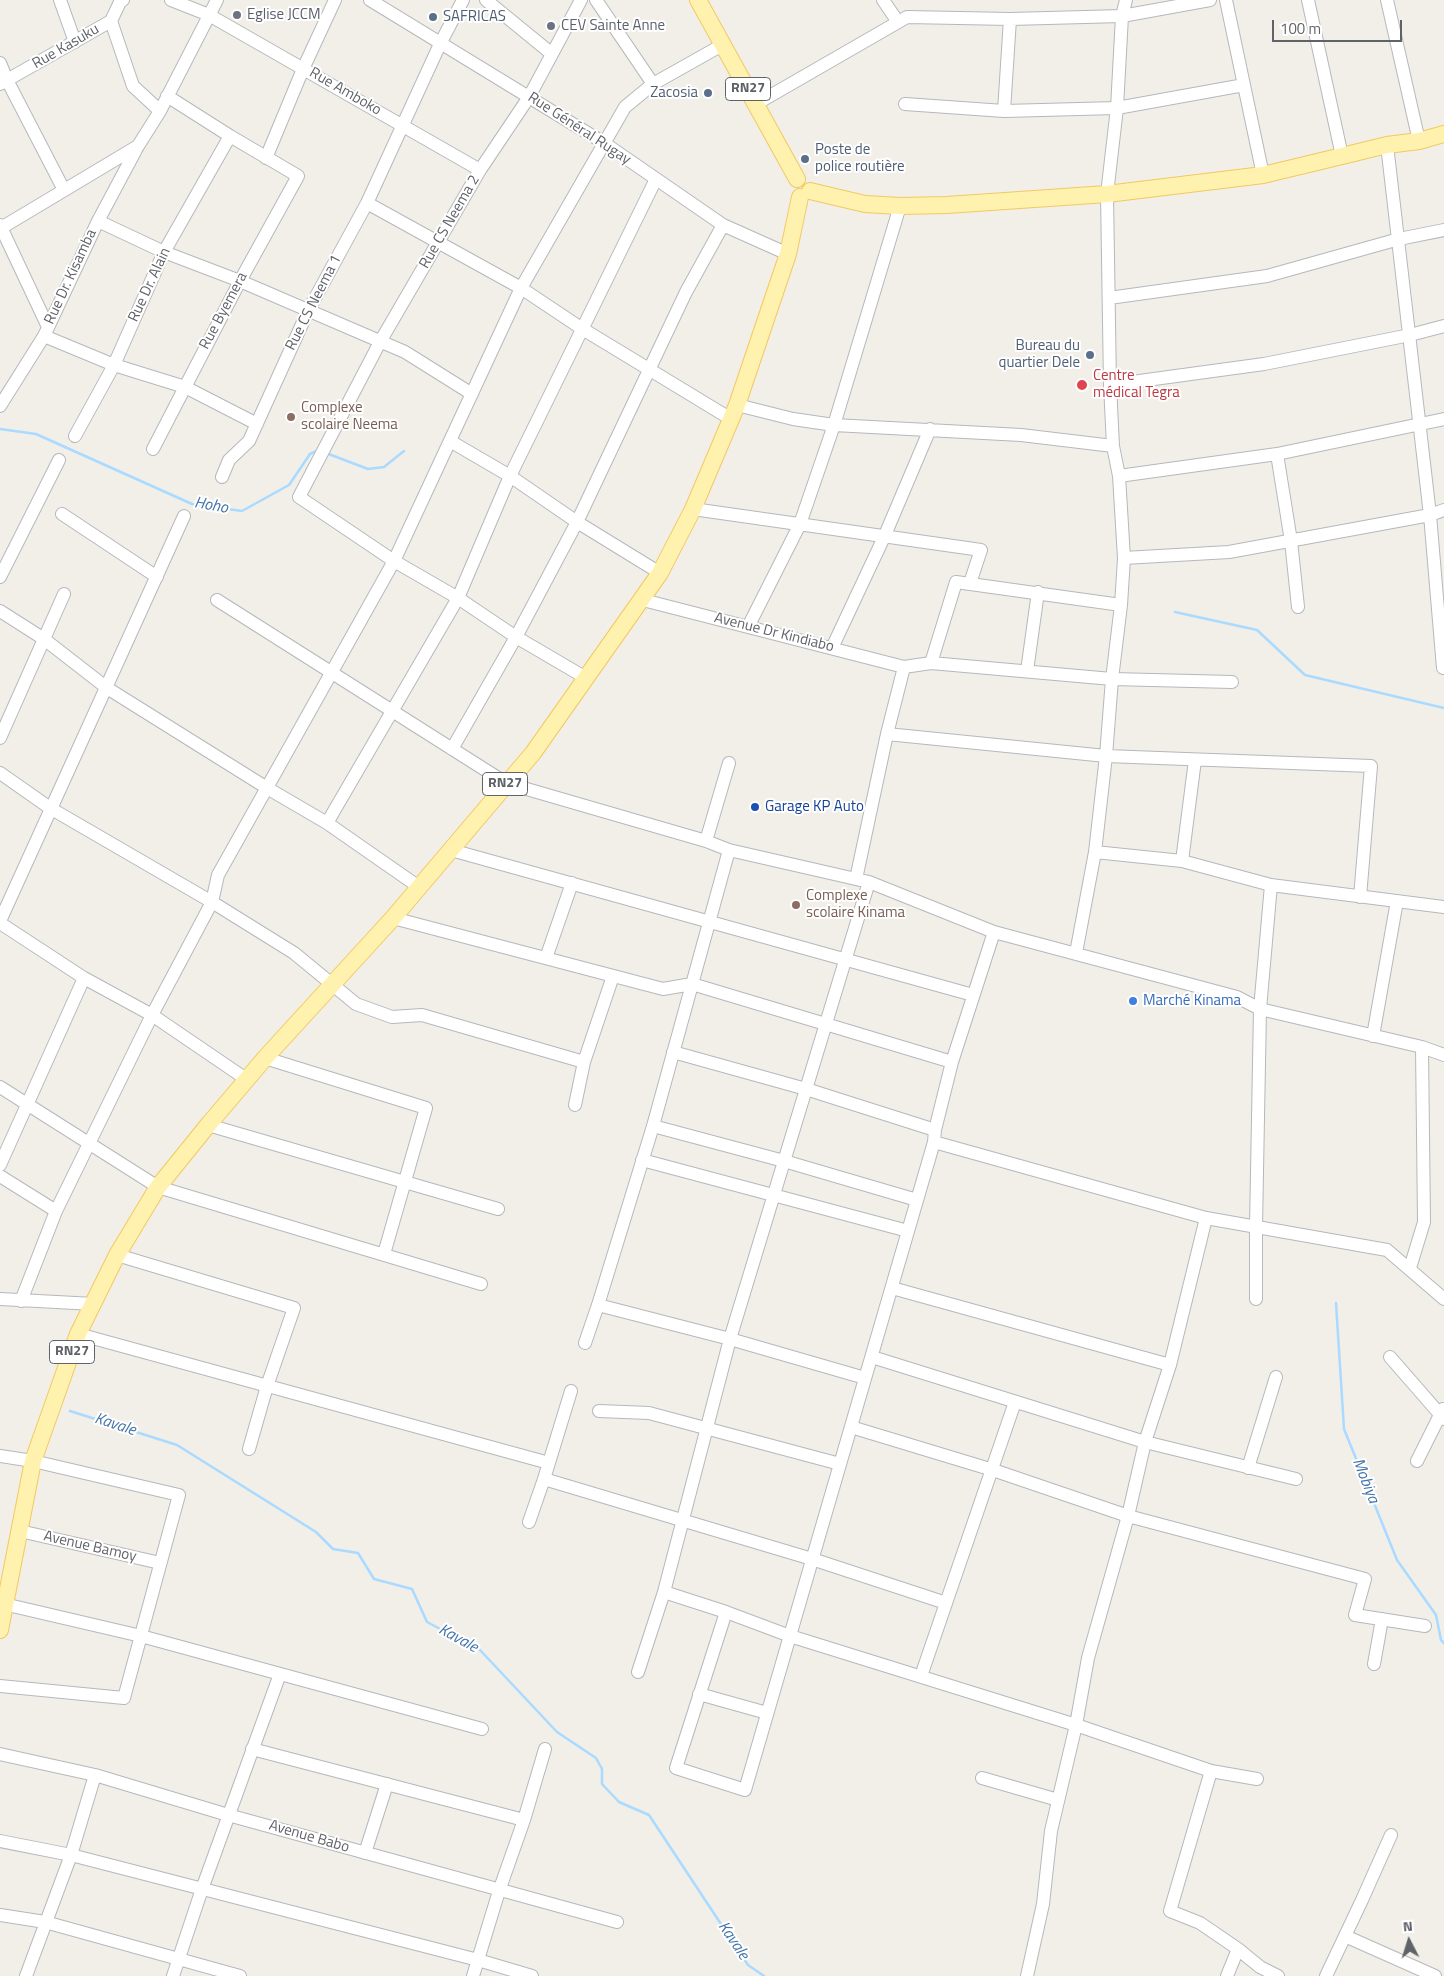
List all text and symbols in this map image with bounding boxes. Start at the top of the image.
place label: Eglise JCCM [247,6,321,24]
place label: SAFRICAS [443,8,506,26]
marker: Eglise JCCM [231,9,243,21]
scale bar [1274,10,1404,42]
marker: SAFRICAS [427,11,439,23]
place label: CEV Sainte Anne [561,17,665,35]
text: 100 m [1280,17,1321,40]
marker: CEV Sainte Anne [545,20,557,32]
street label: Rue Kasuku [29,21,103,73]
street label: Rue Amboko [306,64,384,120]
road number: RN27 [726,78,770,100]
place label: Zacosia [650,84,698,102]
marker: Zacosia [702,87,714,99]
street label: Rue Général Rugay [524,89,634,169]
place label: Poste de police routière [815,141,905,176]
marker: Poste de police routière [799,153,811,165]
street label: Rue CS Neema 2 [416,172,484,272]
street label: Rue Dr. Kisamba [41,227,101,327]
street label: Rue Dr. Alain [125,245,175,325]
street label: Rue CS Neema 1 [282,252,346,354]
street label: Rue Byemera [196,269,252,353]
place label: Bureau du quartier Dele [999,337,1080,372]
marker: Bureau du quartier Dele [1084,349,1096,361]
place label: Centre médical Tegra [1093,367,1180,402]
marker: Centre médical Tegra [1075,378,1089,392]
place label: Complexe scolaire Neema [301,399,398,434]
marker: Complexe scolaire Neema [285,411,297,423]
water label: Hoho [193,494,229,518]
street label: Avenue Dr Kindiabo [712,609,836,657]
road number: RN27 [482,772,528,796]
place label: Garage KP Auto [765,798,864,816]
marker: Garage KP Auto [749,801,761,813]
place label: Complexe scolaire Kinama [806,887,905,922]
marker: Complexe scolaire Kinama [790,899,802,911]
place label: Marché Kinama [1143,992,1241,1010]
marker: Marché Kinama [1127,995,1139,1007]
road number: RN27 [50,1340,94,1364]
water label: Kavale [92,1409,138,1441]
water label: Mobiya [1347,1456,1383,1506]
street label: Avenue Bamoy [42,1528,138,1566]
water label: Kavale [435,1620,481,1658]
street label: Avenue Babo [267,1817,351,1857]
text: N [1402,1915,1413,1936]
north arrow [1384,1916,1434,1966]
water label: Kavale [713,1918,753,1964]

